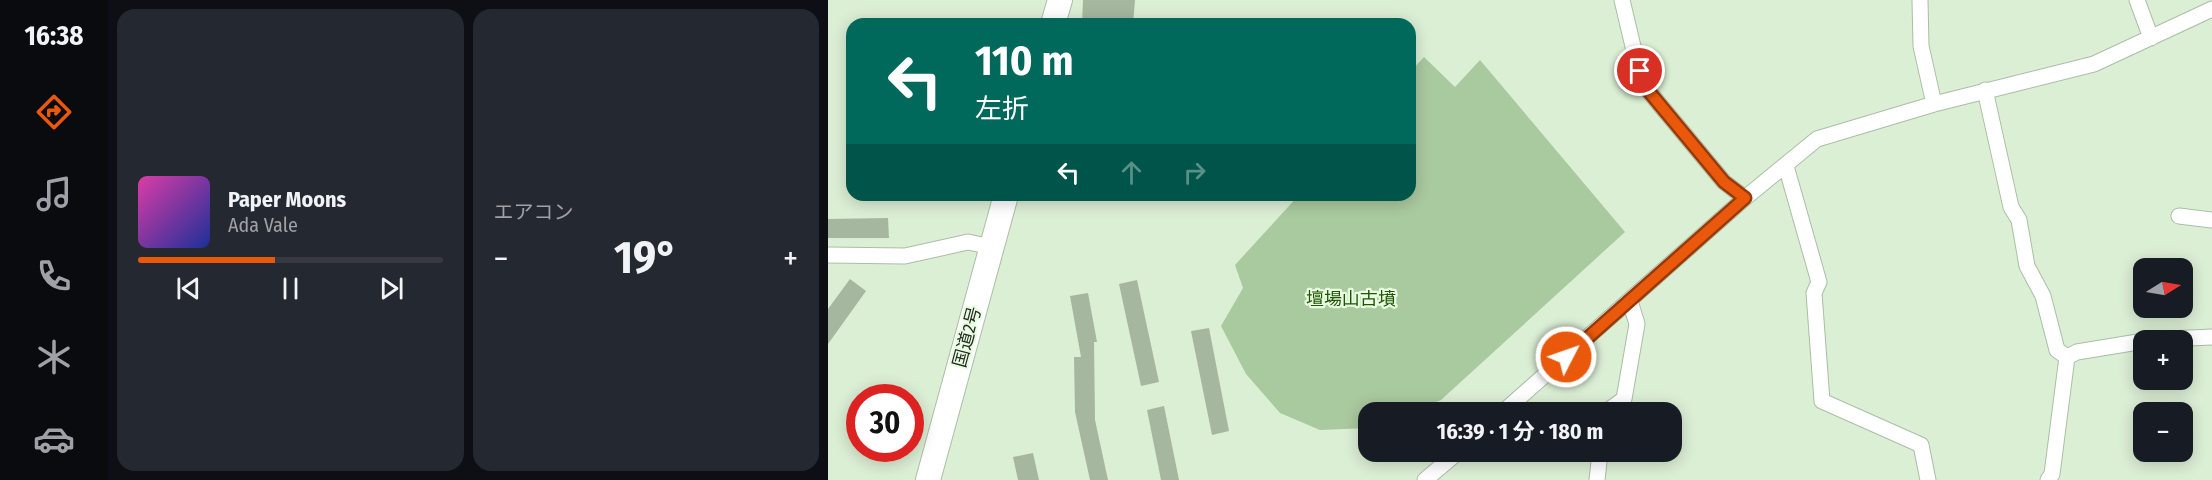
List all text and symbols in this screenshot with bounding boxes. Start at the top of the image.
text: 16:38 [24,20,84,52]
text: 110 m [975,36,1074,86]
icon: left [876,42,954,120]
pin [1614,45,1665,96]
icon: arrive [1623,54,1656,87]
icon: directions [33,91,75,133]
text: 左折 [975,93,1029,125]
icon: left [1052,156,1085,189]
icon: ahead [1115,156,1148,189]
icon: right [1178,156,1211,189]
icon: music [33,173,75,215]
text: Paper Moons [228,186,346,213]
text: エアコン [494,200,574,224]
text: Ada Vale [228,213,298,237]
text: 19° [614,231,677,285]
text: − [494,239,508,279]
text: + [783,239,798,279]
icon: phone [33,255,75,297]
north arrow [2133,258,2193,318]
map controls [2133,258,2193,462]
icon: previous [172,272,205,305]
icon: pause [274,272,307,305]
icon: next [375,272,408,305]
park label: 壇場山古墳 [1306,288,1396,310]
street label: 国道2号 [948,304,986,370]
position arrow [1534,325,1598,389]
button: + [2133,330,2193,390]
icon: climate [33,336,75,378]
speed limit sign: 30 [846,384,924,462]
button: − [2133,402,2193,462]
icon: car [33,418,75,460]
text: 16:39 · 1 分 · 180 m [1437,418,1603,445]

